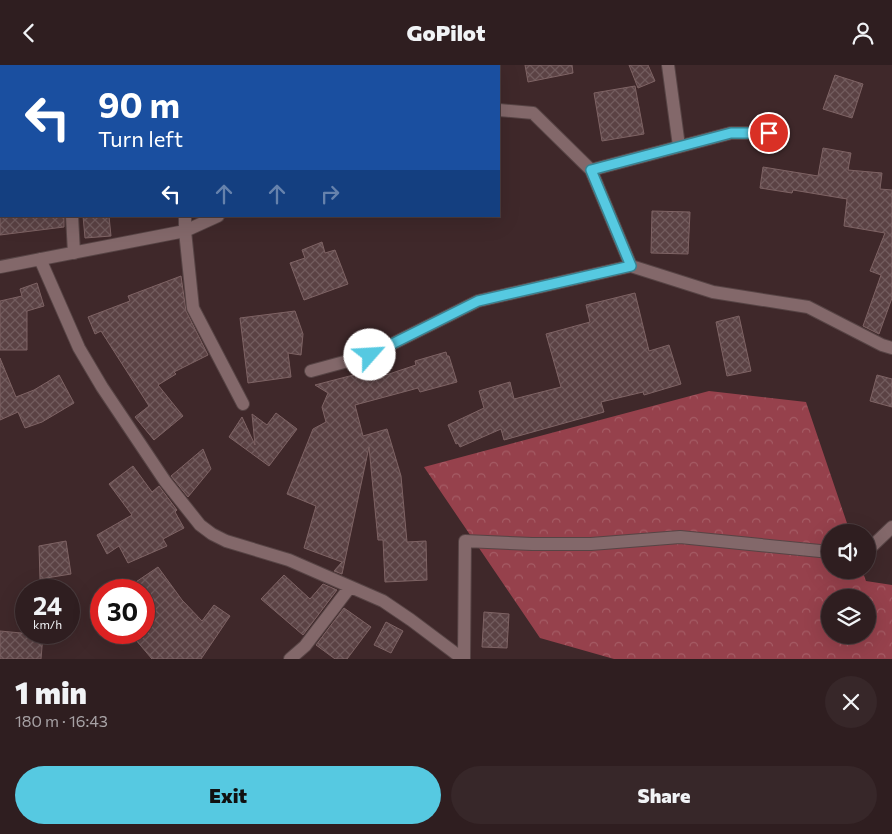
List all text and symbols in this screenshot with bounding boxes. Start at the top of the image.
icon: back [15,19,43,47]
text: GoPilot [407,19,485,46]
icon: person [849,19,877,47]
text: 90 m [98,82,180,125]
icon: left [15,85,80,150]
pin [748,112,790,154]
icon: arrive [755,119,783,147]
text: Turn left [98,125,183,152]
icon: left [157,180,185,208]
icon: ahead [210,180,238,208]
icon: ahead [263,180,291,208]
icon: right [316,180,344,208]
position arrow [343,328,395,380]
map controls [821,524,876,644]
button: sound [821,524,876,579]
speed limit sign: 30 [90,579,155,644]
button: layers [821,589,876,644]
text: 24 [33,590,62,620]
text: km/h [33,617,62,631]
text: 1 min [15,673,87,710]
button: close [825,676,877,728]
text: 180 m · 16:43 [15,711,108,730]
button: Exit [15,766,441,824]
button: Share [451,766,877,824]

